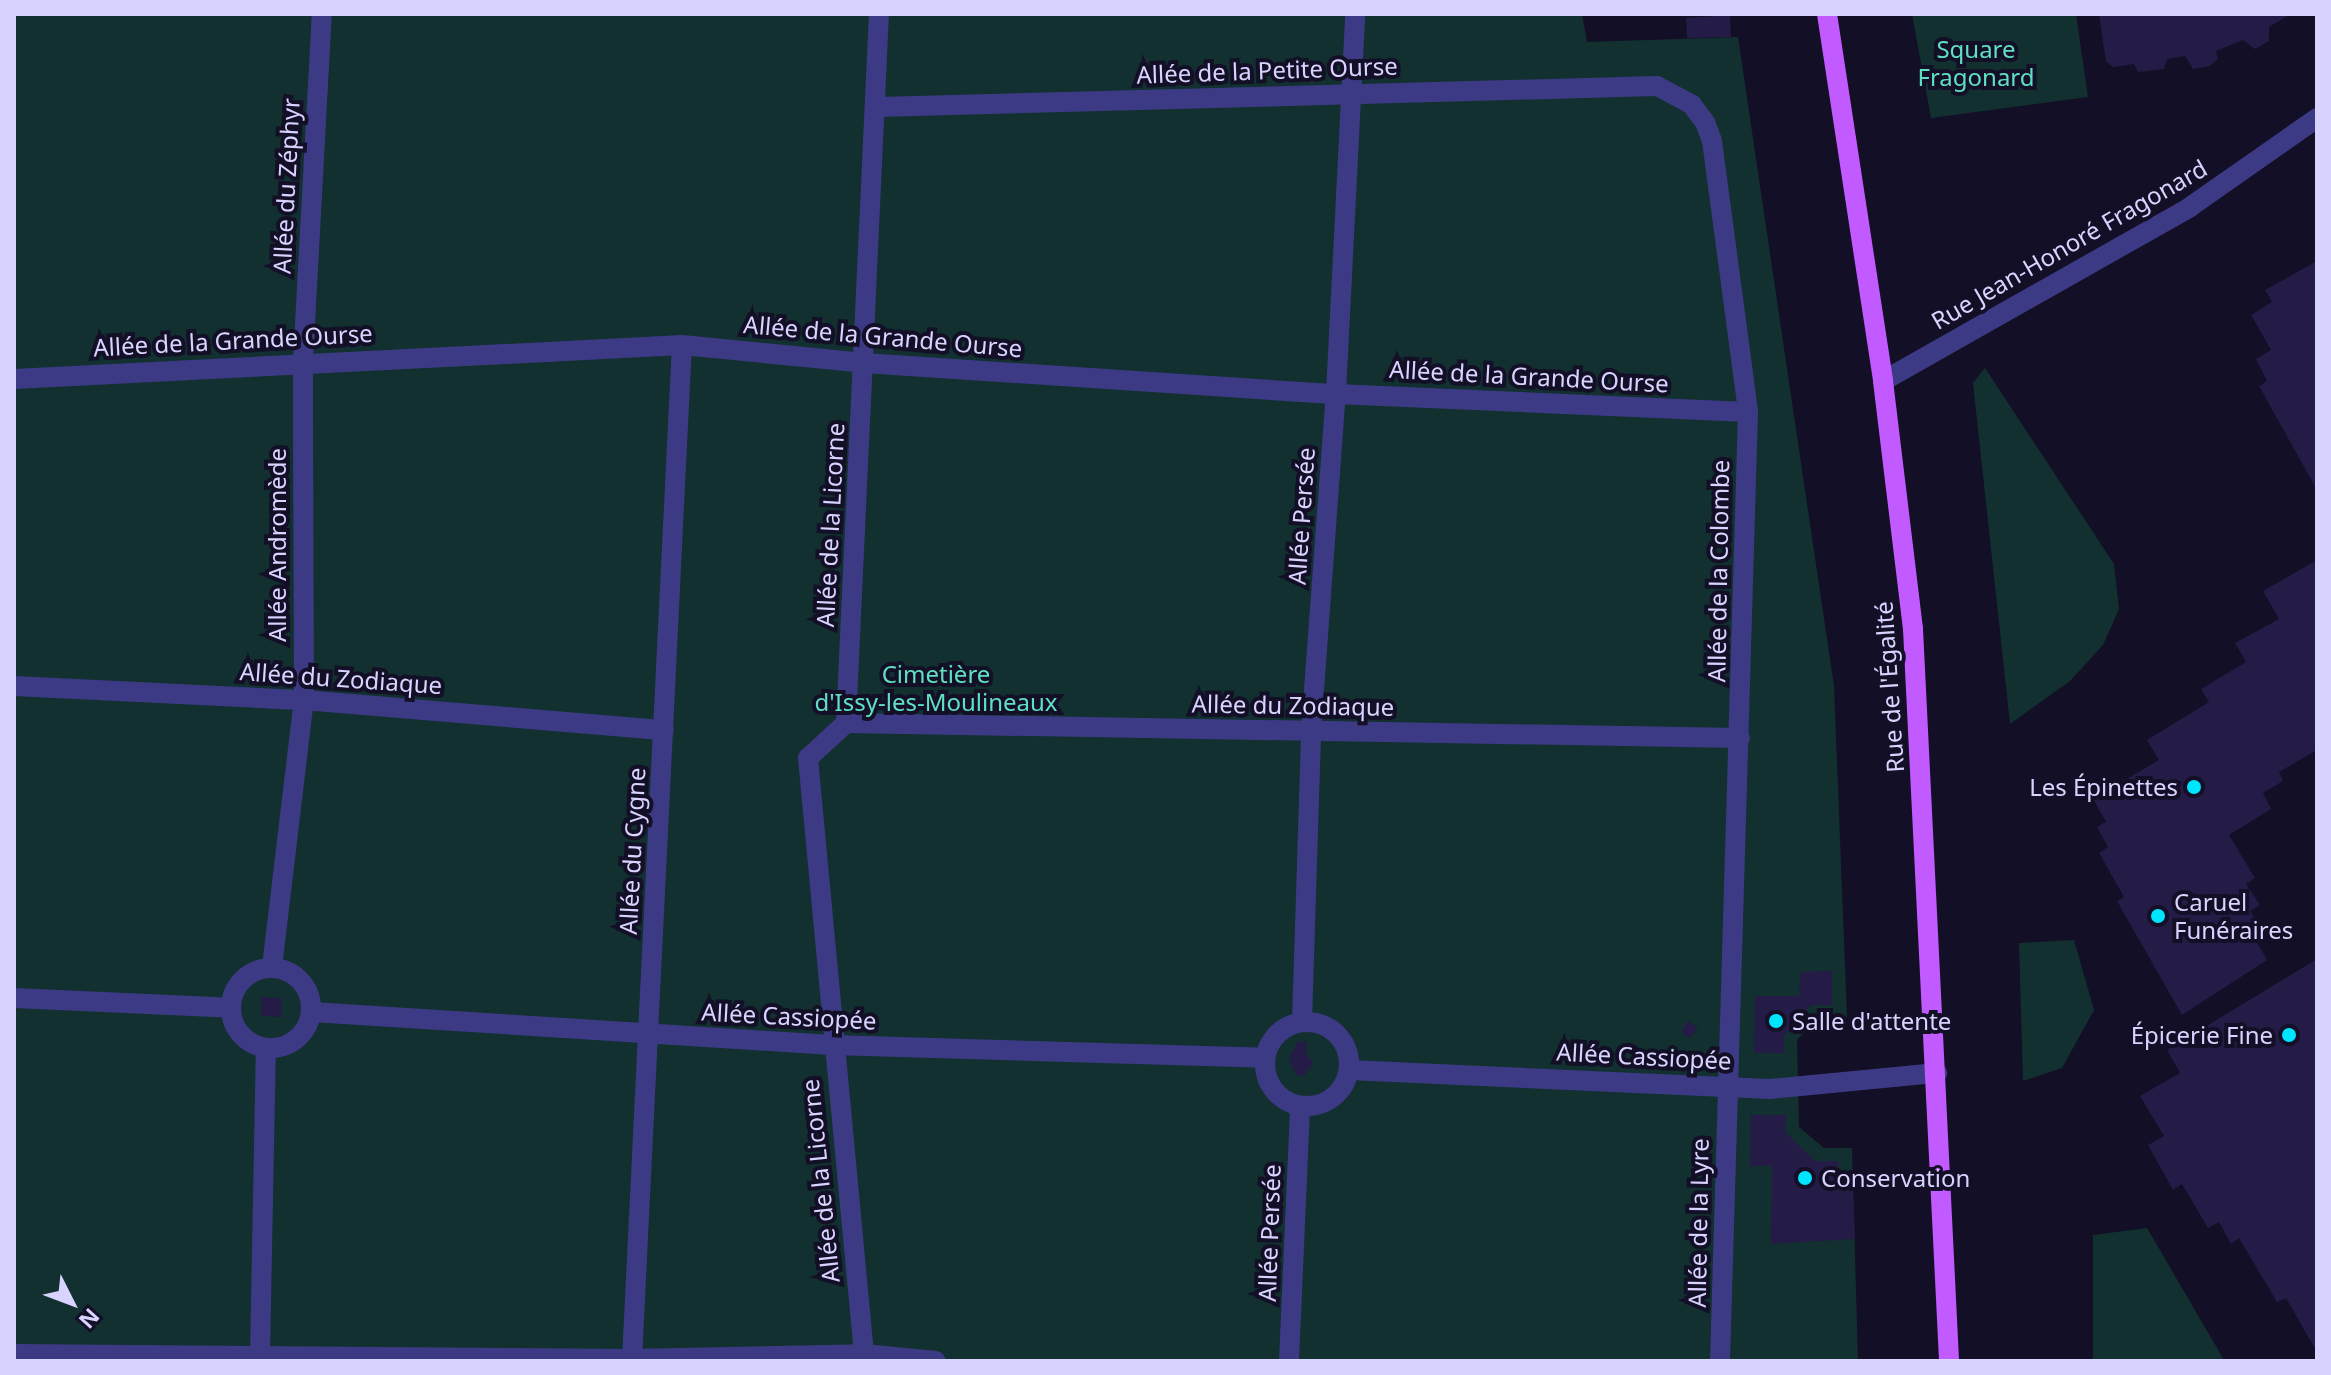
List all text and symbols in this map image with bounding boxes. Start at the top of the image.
park label: Square Fragonard [1917,35,2035,91]
street label: Allée de la Petite Ourse [1136,51,1398,89]
street label: Allée du Zéphyr [267,97,305,275]
street label: Rue Jean-Honoré Fragonard [1926,153,2212,335]
street label: Allée de la Grande Ourse [742,309,1024,363]
street label: Allée de la Grande Ourse [93,318,373,362]
street label: Allée de la Grande Ourse [1389,354,1669,398]
street label: Allée de la Licorne [810,422,850,628]
street label: Allée Persée [1282,446,1320,586]
street label: Allée Andromède [263,448,291,642]
street label: Allée de la Colombe [1702,459,1734,683]
street label: Rue de l'Égalité [1869,600,1909,774]
street label: Allée du Zodiaque [239,657,443,699]
park label: Cimetière d'Issy-les-Moulineaux [814,660,1058,716]
street label: Allée du Zodiaque [1191,689,1395,721]
street label: Allée du Cygne [613,767,651,935]
place label: Les Épinettes [2029,773,2178,801]
marker: Les Épinettes [2185,778,2203,796]
place label: Caruel Funéraires [2174,888,2293,944]
marker: Caruel Funéraires [2149,907,2167,925]
street label: Allée Cassiopée [701,997,877,1035]
place label: Salle d'attente [1792,1007,1951,1035]
marker: Salle d'attente [1767,1012,1785,1030]
place label: Épicerie Fine [2131,1021,2273,1049]
marker: Épicerie Fine [2280,1026,2298,1044]
street label: Allée Cassiopée [1556,1037,1732,1075]
street label: Allée de la Licorne [795,1078,845,1284]
street label: Allée de la Lyre [1682,1138,1714,1308]
street label: Allée Persée [1252,1164,1286,1302]
place label: Conservation [1821,1164,1970,1192]
marker: Conservation [1796,1169,1814,1187]
north arrow [32,1263,112,1343]
text: N [73,1302,107,1336]

